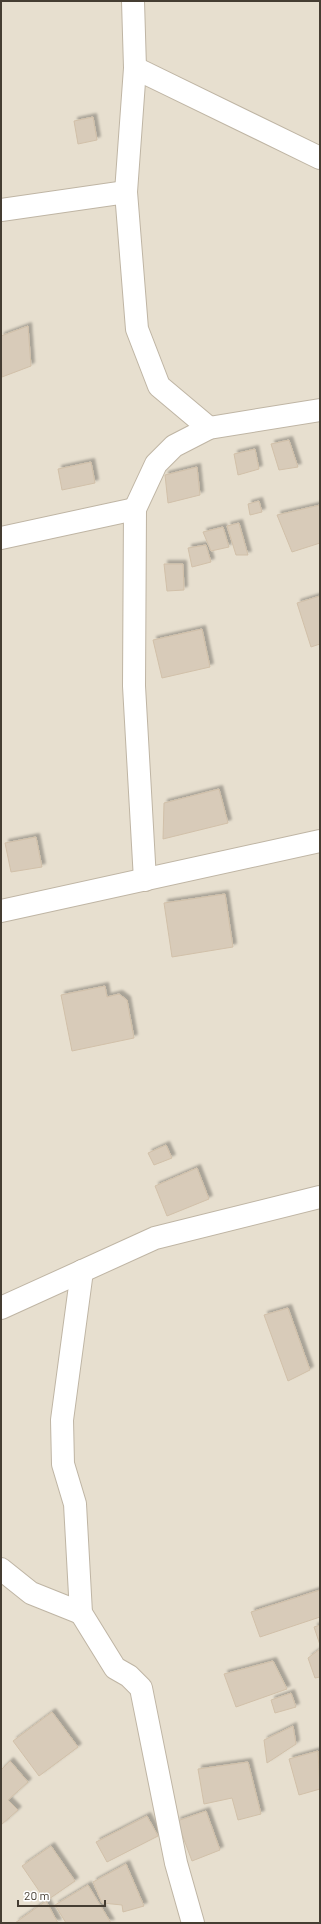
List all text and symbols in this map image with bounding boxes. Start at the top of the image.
scale bar [18,1882,105,1908]
text: 20 m [24,1888,50,1902]

